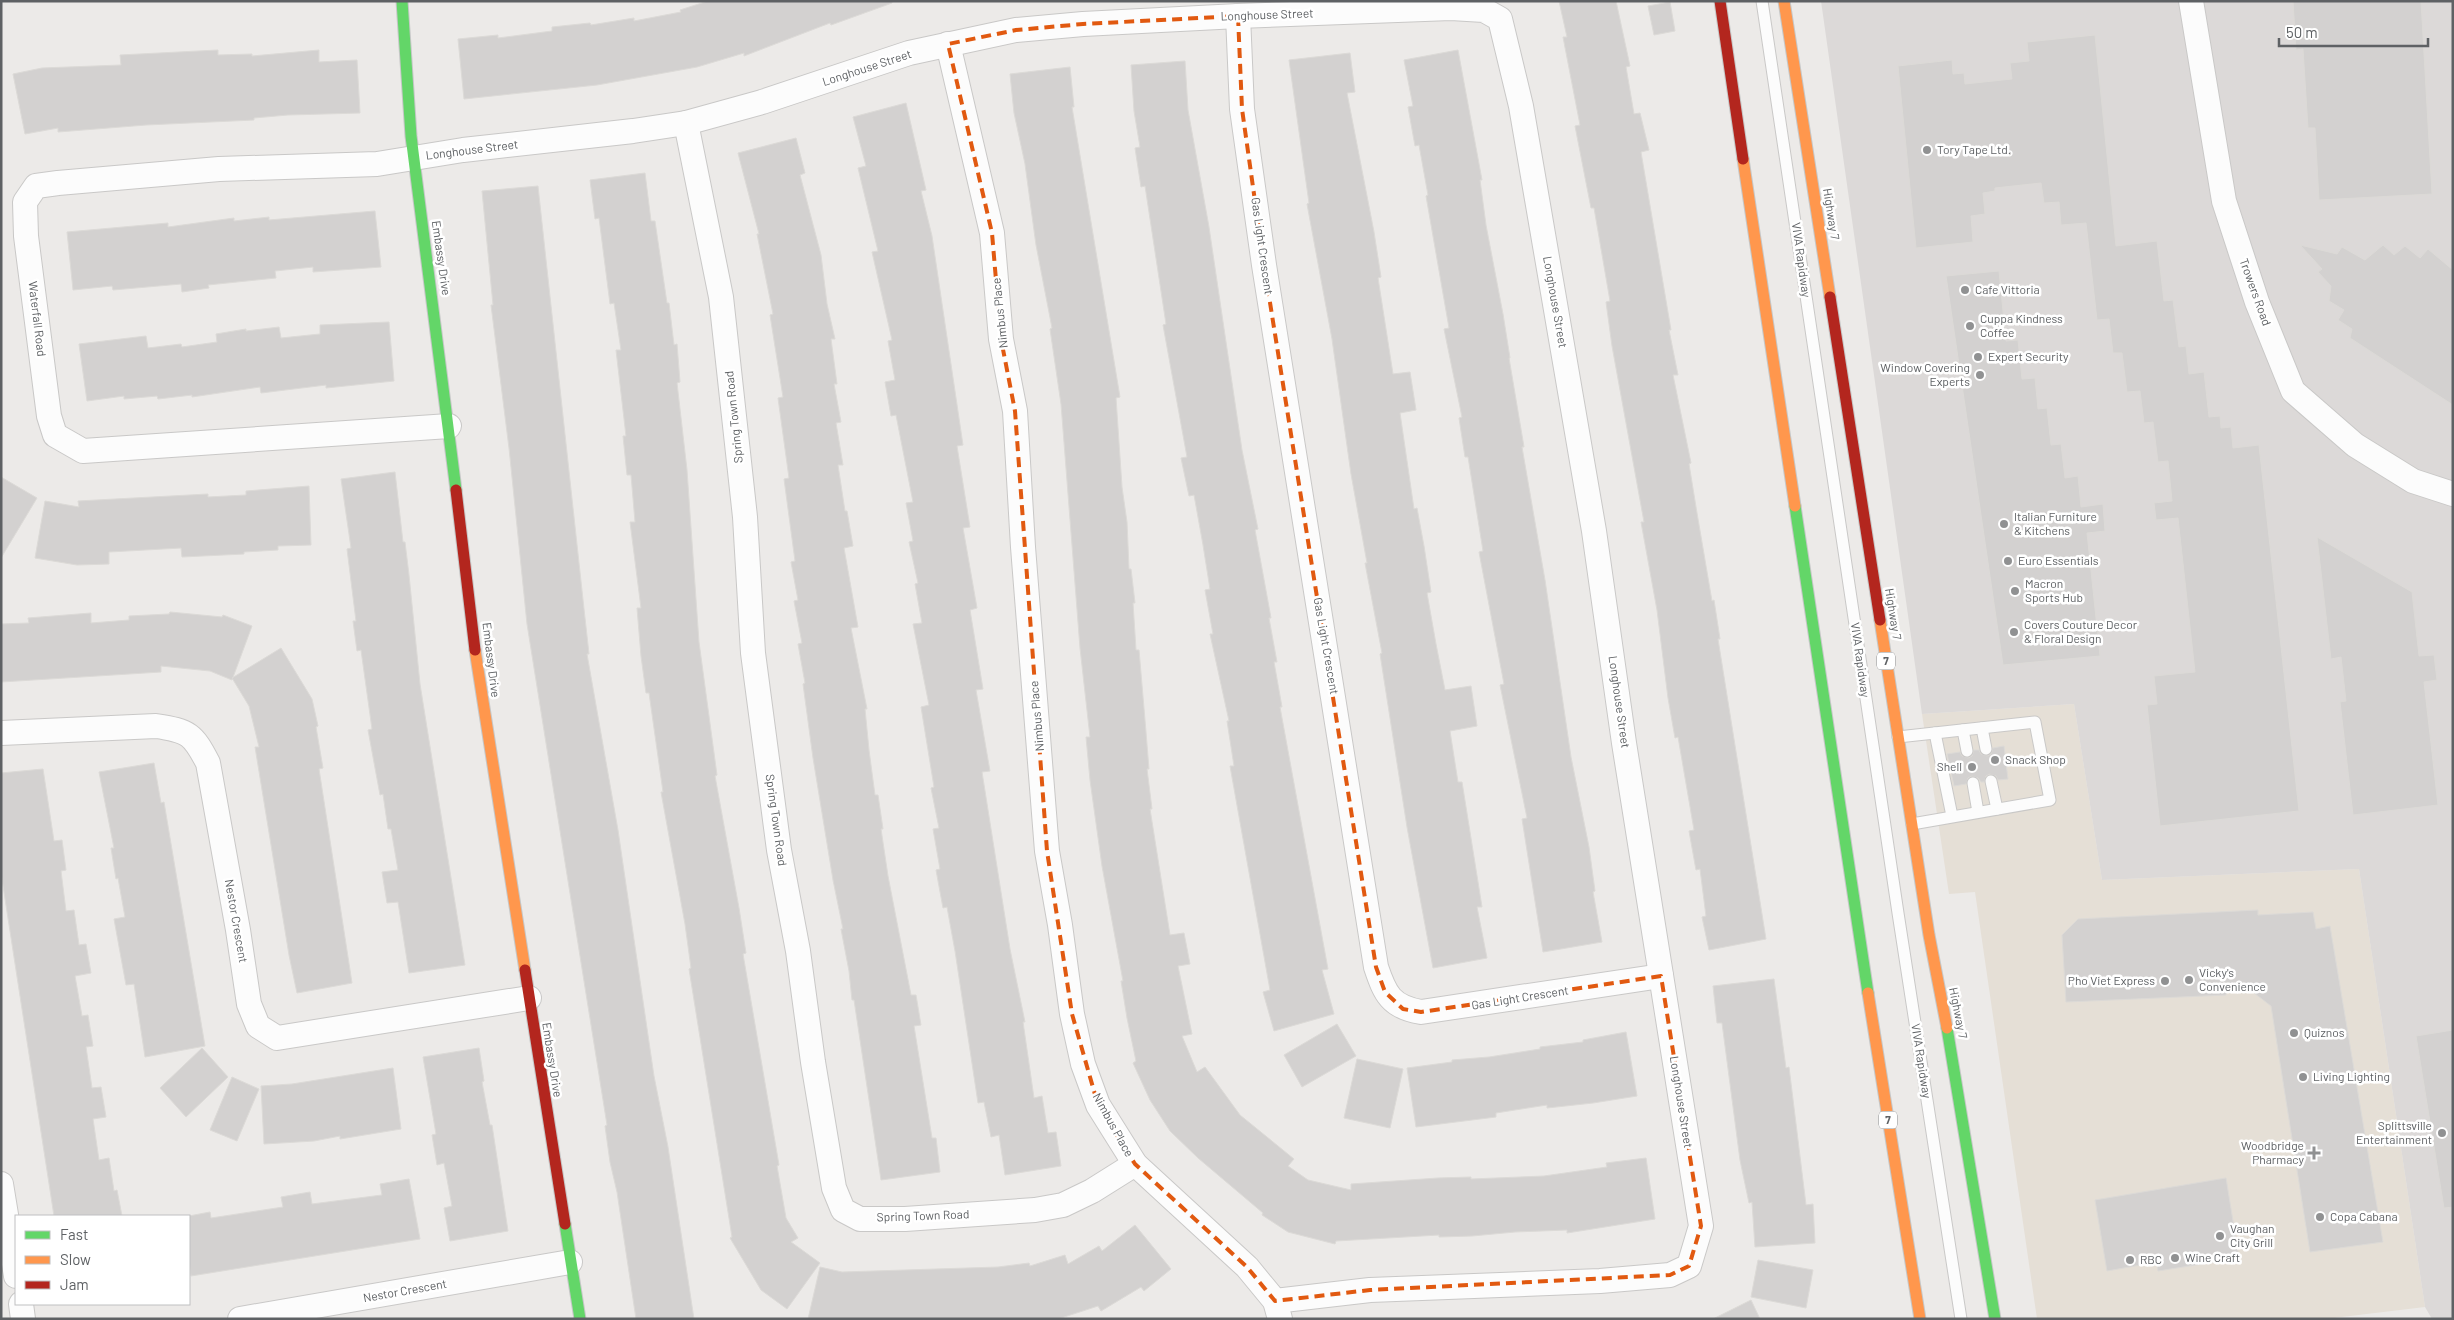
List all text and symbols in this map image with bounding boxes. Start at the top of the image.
street label: Longhouse Street [1220,5,1314,23]
scale bar [2279,15,2428,47]
text: 50 m [2286,23,2318,41]
street label: Longhouse Street [820,46,913,88]
street label: Longhouse Street [425,136,519,162]
place label: Tory Tape Ltd. [1937,142,2011,156]
marker: Tory Tape Ltd. [1921,144,1933,156]
street label: Highway 7 [1821,187,1843,241]
street label: Gas Light Crescent [1249,196,1277,295]
street label: Embassy Drive [430,219,454,296]
street label: VIVA Rapidway [1790,221,1814,299]
street label: Longhouse Street [1541,255,1571,349]
street label: Trowers Road [2237,256,2275,327]
street label: Nimbus Place [988,277,1010,349]
street label: Waterfall Road [26,280,50,357]
place label: Cafe Vittoria [1975,282,2040,296]
marker: Cafe Vittoria [1959,284,1971,296]
place label: Cuppa Kindness Coffee [1980,311,2063,339]
marker: Cuppa Kindness Coffee [1964,320,1976,332]
place label: Expert Security [1988,349,2069,363]
marker: Expert Security [1972,351,1984,363]
place label: Window Covering Experts [1880,360,1970,388]
marker: Window Covering Experts [1974,369,1986,381]
street label: Spring Town Road [721,370,745,464]
place label: Italian Furniture & Kitchens [2014,509,2097,537]
marker: Italian Furniture & Kitchens [1998,518,2010,530]
place label: Euro Essentials [2018,553,2099,567]
marker: Euro Essentials [2002,555,2014,567]
place label: Macron Sports Hub [2025,576,2083,604]
marker: Macron Sports Hub [2009,585,2021,597]
street label: Highway 7 [1883,587,1905,641]
street label: Gas Light Crescent [1312,596,1342,695]
place label: Covers Couture Decor & Floral Design [2024,617,2138,645]
street label: VIVA Rapidway [1849,621,1873,699]
street label: Embassy Drive [480,622,504,698]
marker: Covers Couture Decor & Floral Design [2008,626,2020,638]
road number: 7 [1877,652,1895,669]
street label: Longhouse Street [1607,655,1633,749]
street label: Nimbus Place [1026,680,1046,752]
place label: Snack Shop [2005,752,2066,766]
marker: Snack Shop [1989,754,2001,766]
place label: Shell [1937,759,1962,773]
marker: Shell [1966,761,1978,773]
street label: Spring Town Road [764,773,790,867]
street label: Nestor Crescent [223,878,251,964]
place label: Vicky's Convenience [2199,965,2266,993]
place label: Pho Viet Express [2068,973,2155,987]
marker: Vicky's Convenience [2183,974,2195,986]
marker: Pho Viet Express [2159,975,2171,987]
street label: Gas Light Crescent [1470,982,1569,1012]
street label: Highway 7 [1947,986,1971,1040]
street label: Embassy Drive [540,1021,566,1098]
street label: VIVA Rapidway [1909,1022,1935,1100]
place label: Quiznos [2304,1025,2345,1039]
marker: Quiznos [2288,1027,2300,1039]
street label: Longhouse Street [1668,1055,1696,1149]
place label: Living Lighting [2313,1069,2390,1083]
marker: Living Lighting [2297,1071,2309,1083]
street label: Nimbus Place [1091,1090,1137,1159]
road number: 7 [1879,1112,1897,1128]
place label: Splittsville Entertainment [2356,1118,2432,1146]
marker: Splittsville Entertainment [2436,1127,2448,1139]
place label: Woodbridge Pharmacy [2241,1138,2304,1166]
marker: Woodbridge Pharmacy [2308,1147,2320,1159]
street label: Spring Town Road [876,1206,970,1224]
place label: Copa Cabana [2330,1209,2398,1223]
marker: Copa Cabana [2314,1211,2326,1223]
legend [15,1215,190,1305]
place label: Vaughan City Grill [2230,1221,2275,1249]
text: Fast [60,1225,88,1243]
marker: Vaughan City Grill [2214,1230,2226,1242]
text: Slow [60,1250,91,1268]
place label: Wine Craft [2185,1250,2240,1264]
place label: RBC [2140,1252,2162,1266]
marker: Wine Craft [2169,1252,2181,1264]
marker: RBC [2124,1254,2136,1266]
text: Jam [60,1275,89,1293]
street label: Nestor Crescent [362,1276,448,1304]

